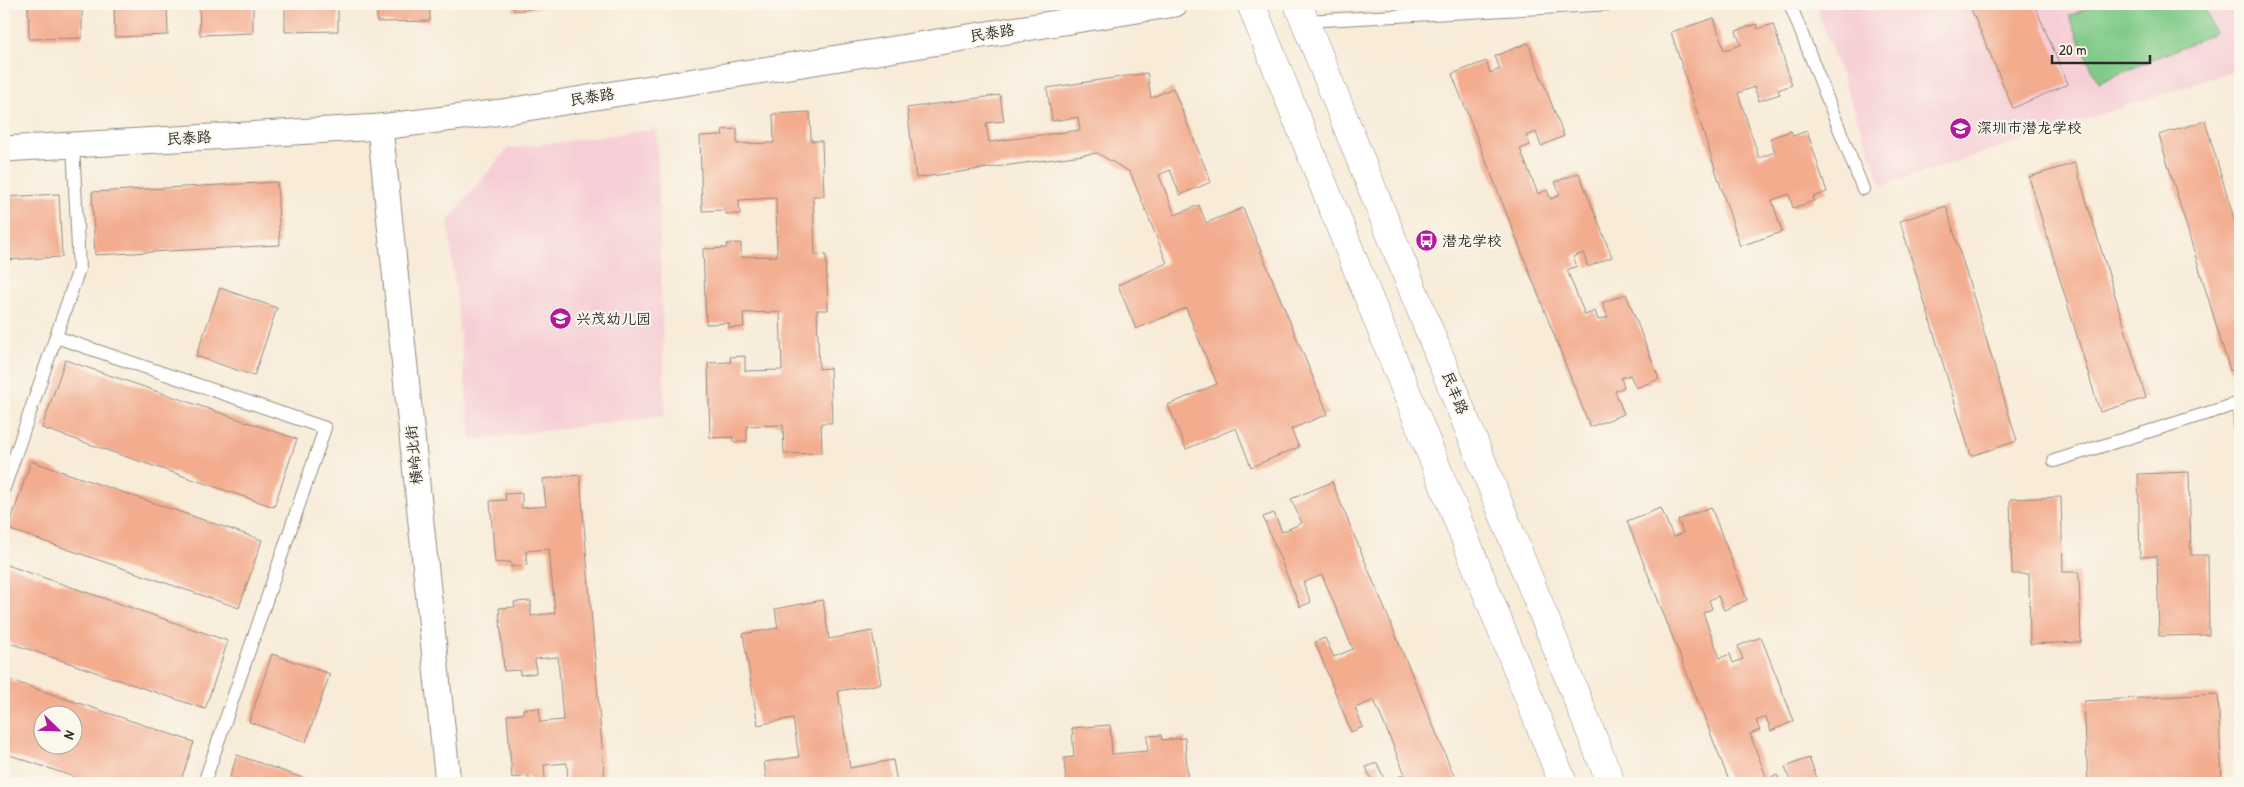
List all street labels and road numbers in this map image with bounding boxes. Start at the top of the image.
street label: 民泰路 [968,19,1016,46]
street label: 民泰路 [568,83,616,110]
street label: 民泰路 [166,126,212,149]
street label: 民丰路 [1437,368,1474,418]
street label: 横岭北街 [400,424,427,486]

